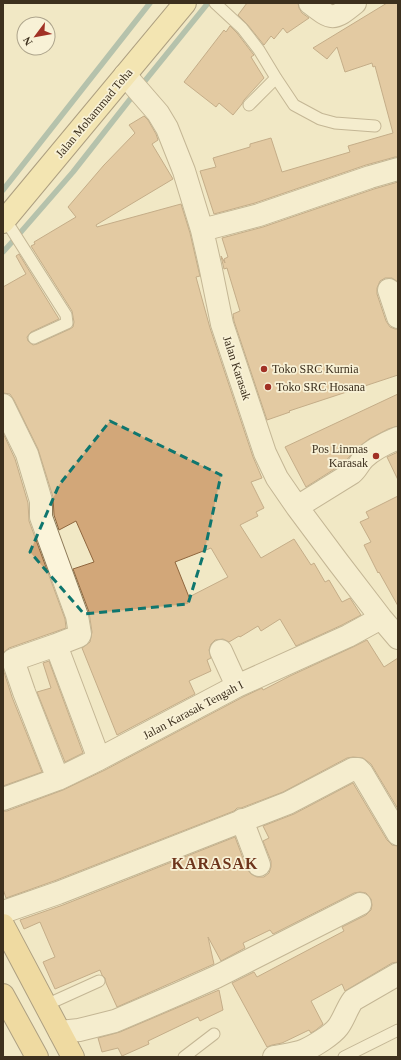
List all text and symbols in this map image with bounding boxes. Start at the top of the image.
north arrow [16,16,56,56]
text: N [20,35,35,48]
street label: Jalan Mohammad Toha [53,65,136,160]
street label: Jalan Karasak [220,334,254,402]
place label: Toko SRC Kurnia [272,362,359,376]
marker: Toko SRC Kurnia [259,364,269,374]
place label: Toko SRC Hosana [276,380,366,394]
marker: Toko SRC Hosana [263,382,273,392]
place label: Pos Linmas Karasak [312,442,368,470]
marker: Pos Linmas Karasak [371,451,381,461]
street label: Jalan Karasak Tengah I [140,678,246,742]
district label: KARASAK [171,855,259,872]

